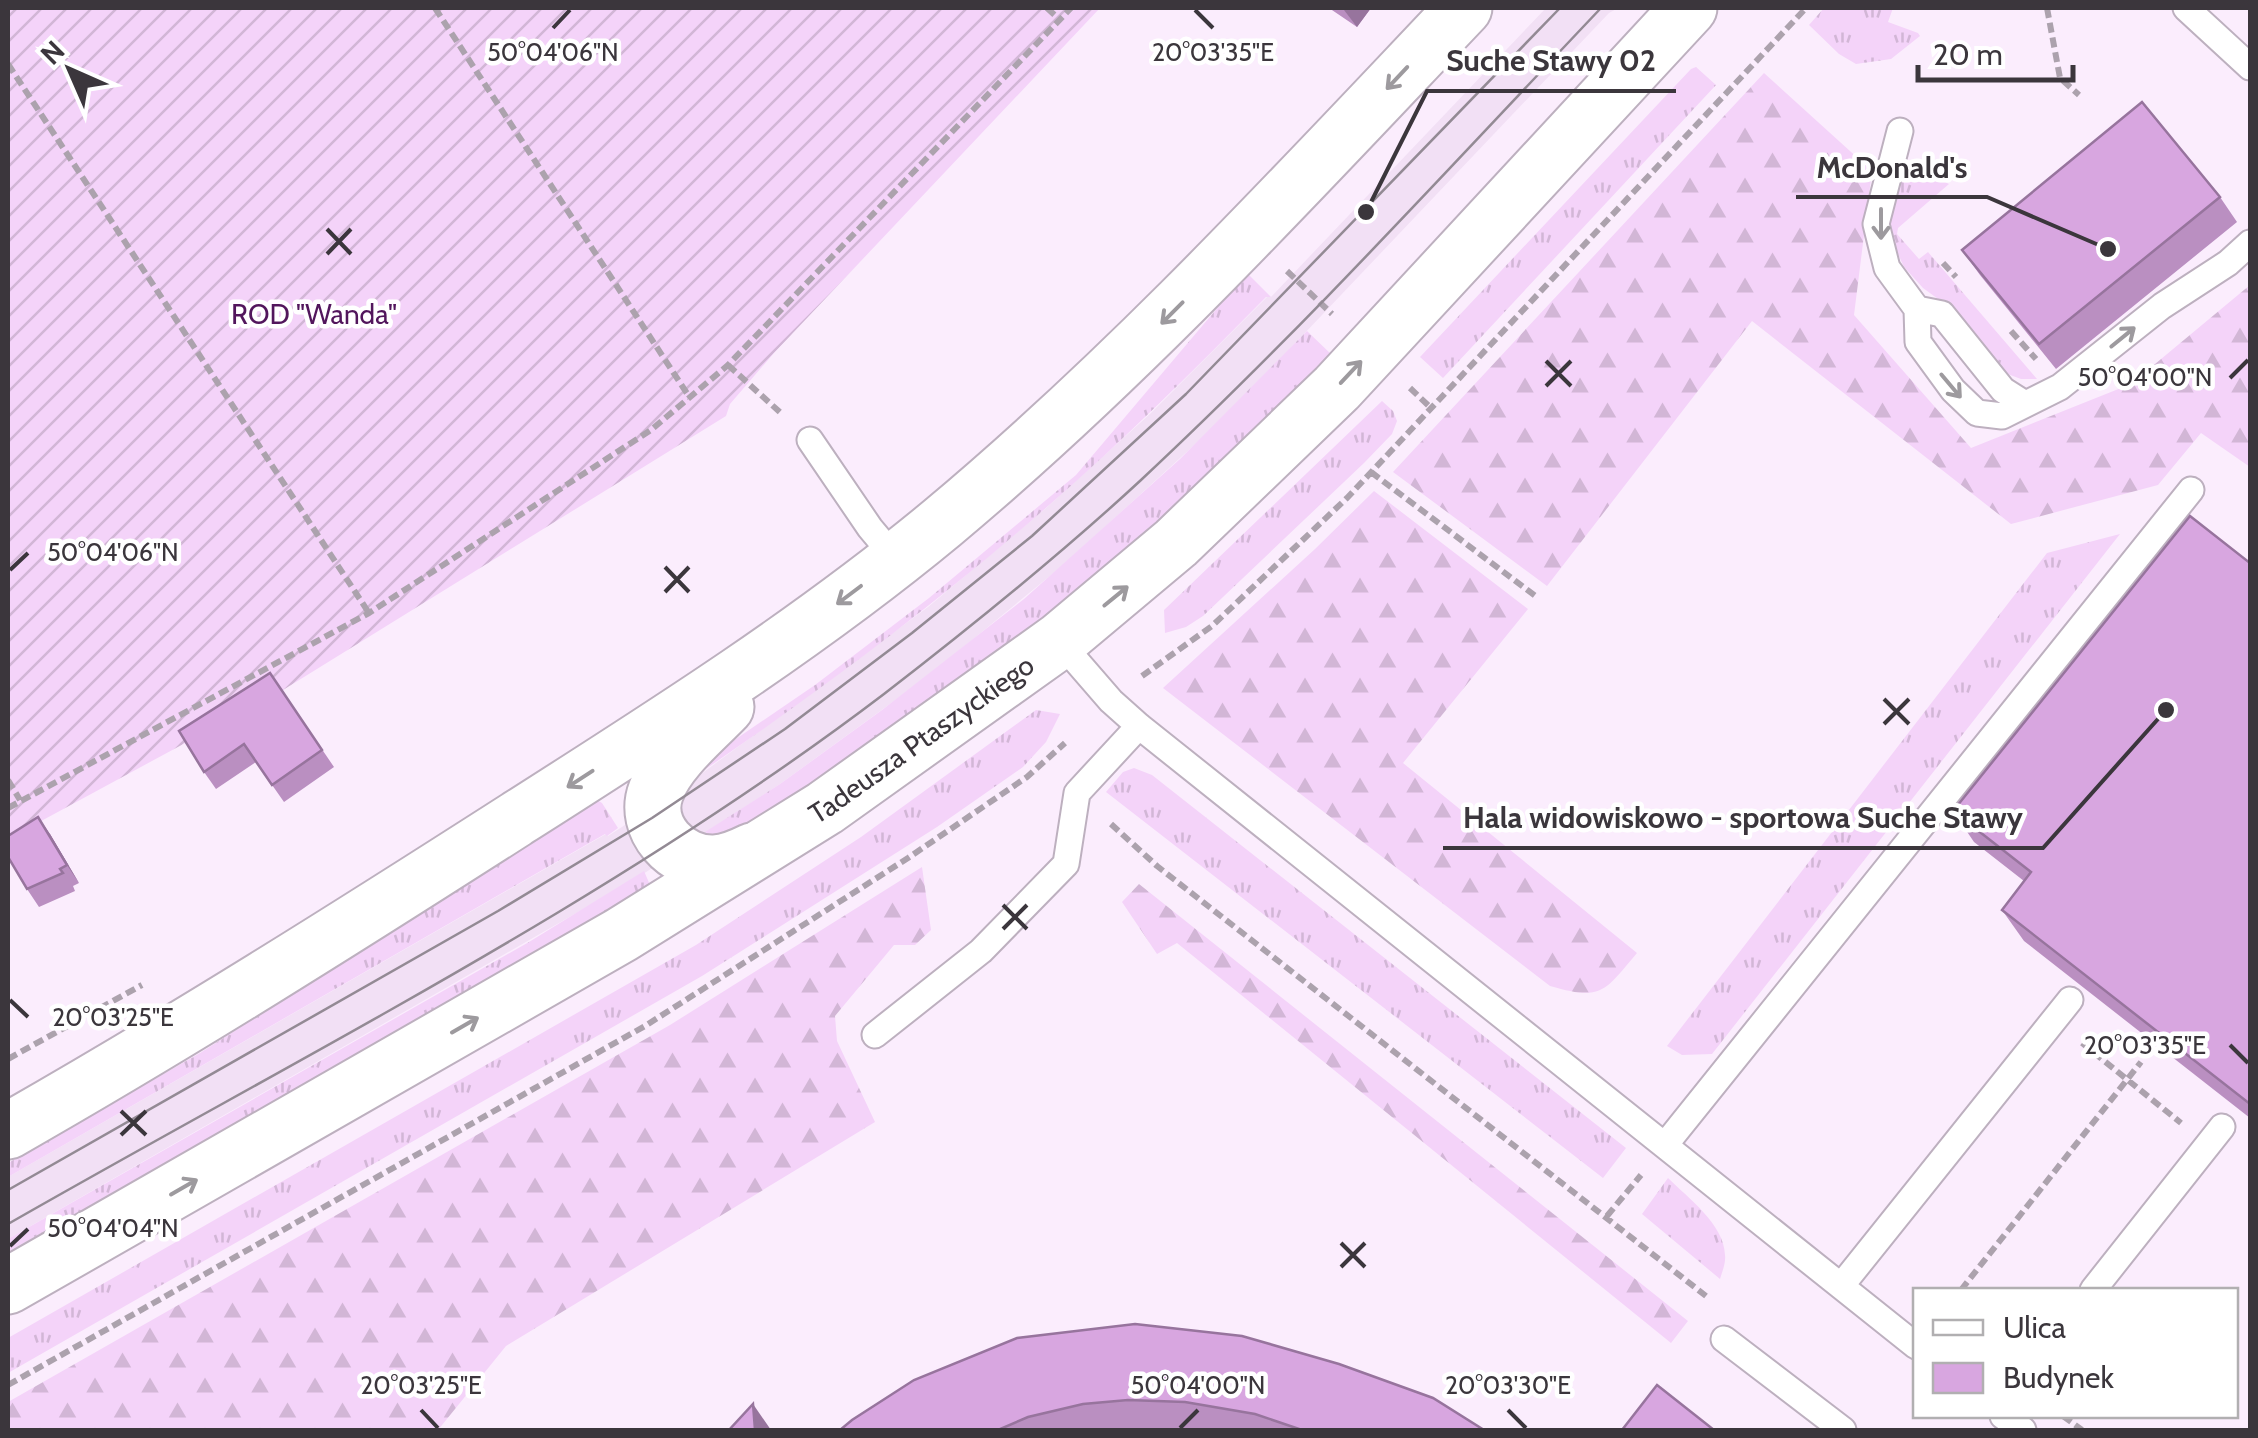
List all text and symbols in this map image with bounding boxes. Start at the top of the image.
north arrow [20,20,120,120]
scale bar [1918,20,2073,82]
callout: Suche Stawy 02 [1427,31,1676,91]
text: N [33,33,71,71]
text: 20 m [1933,36,2003,73]
text: 50°04'06"N [487,37,619,67]
text: 20°03'35"E [1152,37,1274,67]
text: Suche Stawy 02 [1446,42,1656,79]
one-way arrow [1385,66,1409,90]
callout: McDonald's [1796,137,1987,197]
text: McDonald's [1817,149,1967,186]
one-way arrow [1872,207,1890,240]
park label: ROD "Wanda" [231,297,397,331]
one-way arrow [1160,300,1184,324]
one-way arrow [2109,327,2136,348]
one-way arrow [1339,360,1362,385]
text: 50°04'00"N [2078,362,2212,392]
one-way arrow [1940,372,1962,398]
text: 50°04'06"N [47,537,179,567]
one-way arrow [836,584,862,606]
one-way arrow [1102,585,1128,607]
street label: Tadeusza Ptaszyckiego [803,647,1040,831]
one-way arrow [567,768,595,789]
callout: Hala widowiskowo - sportowa Suche Stawy [1443,788,2043,848]
text: Hala widowiskowo - sportowa Suche Stawy [1463,799,2024,836]
text: 20°03'25"E [52,1002,174,1032]
one-way arrow [450,1014,480,1034]
text: 20°03'35"E [2084,1030,2206,1060]
one-way arrow [168,1176,198,1196]
text: 50°04'04"N [47,1213,179,1243]
legend [1913,1288,2238,1418]
text: Ulica [2003,1309,2066,1346]
text: Budynek [2003,1359,2114,1396]
text: 20°03'25"E [360,1370,482,1400]
text: 50°04'00"N [1131,1370,1265,1400]
text: 20°03'30"E [1445,1370,1571,1400]

